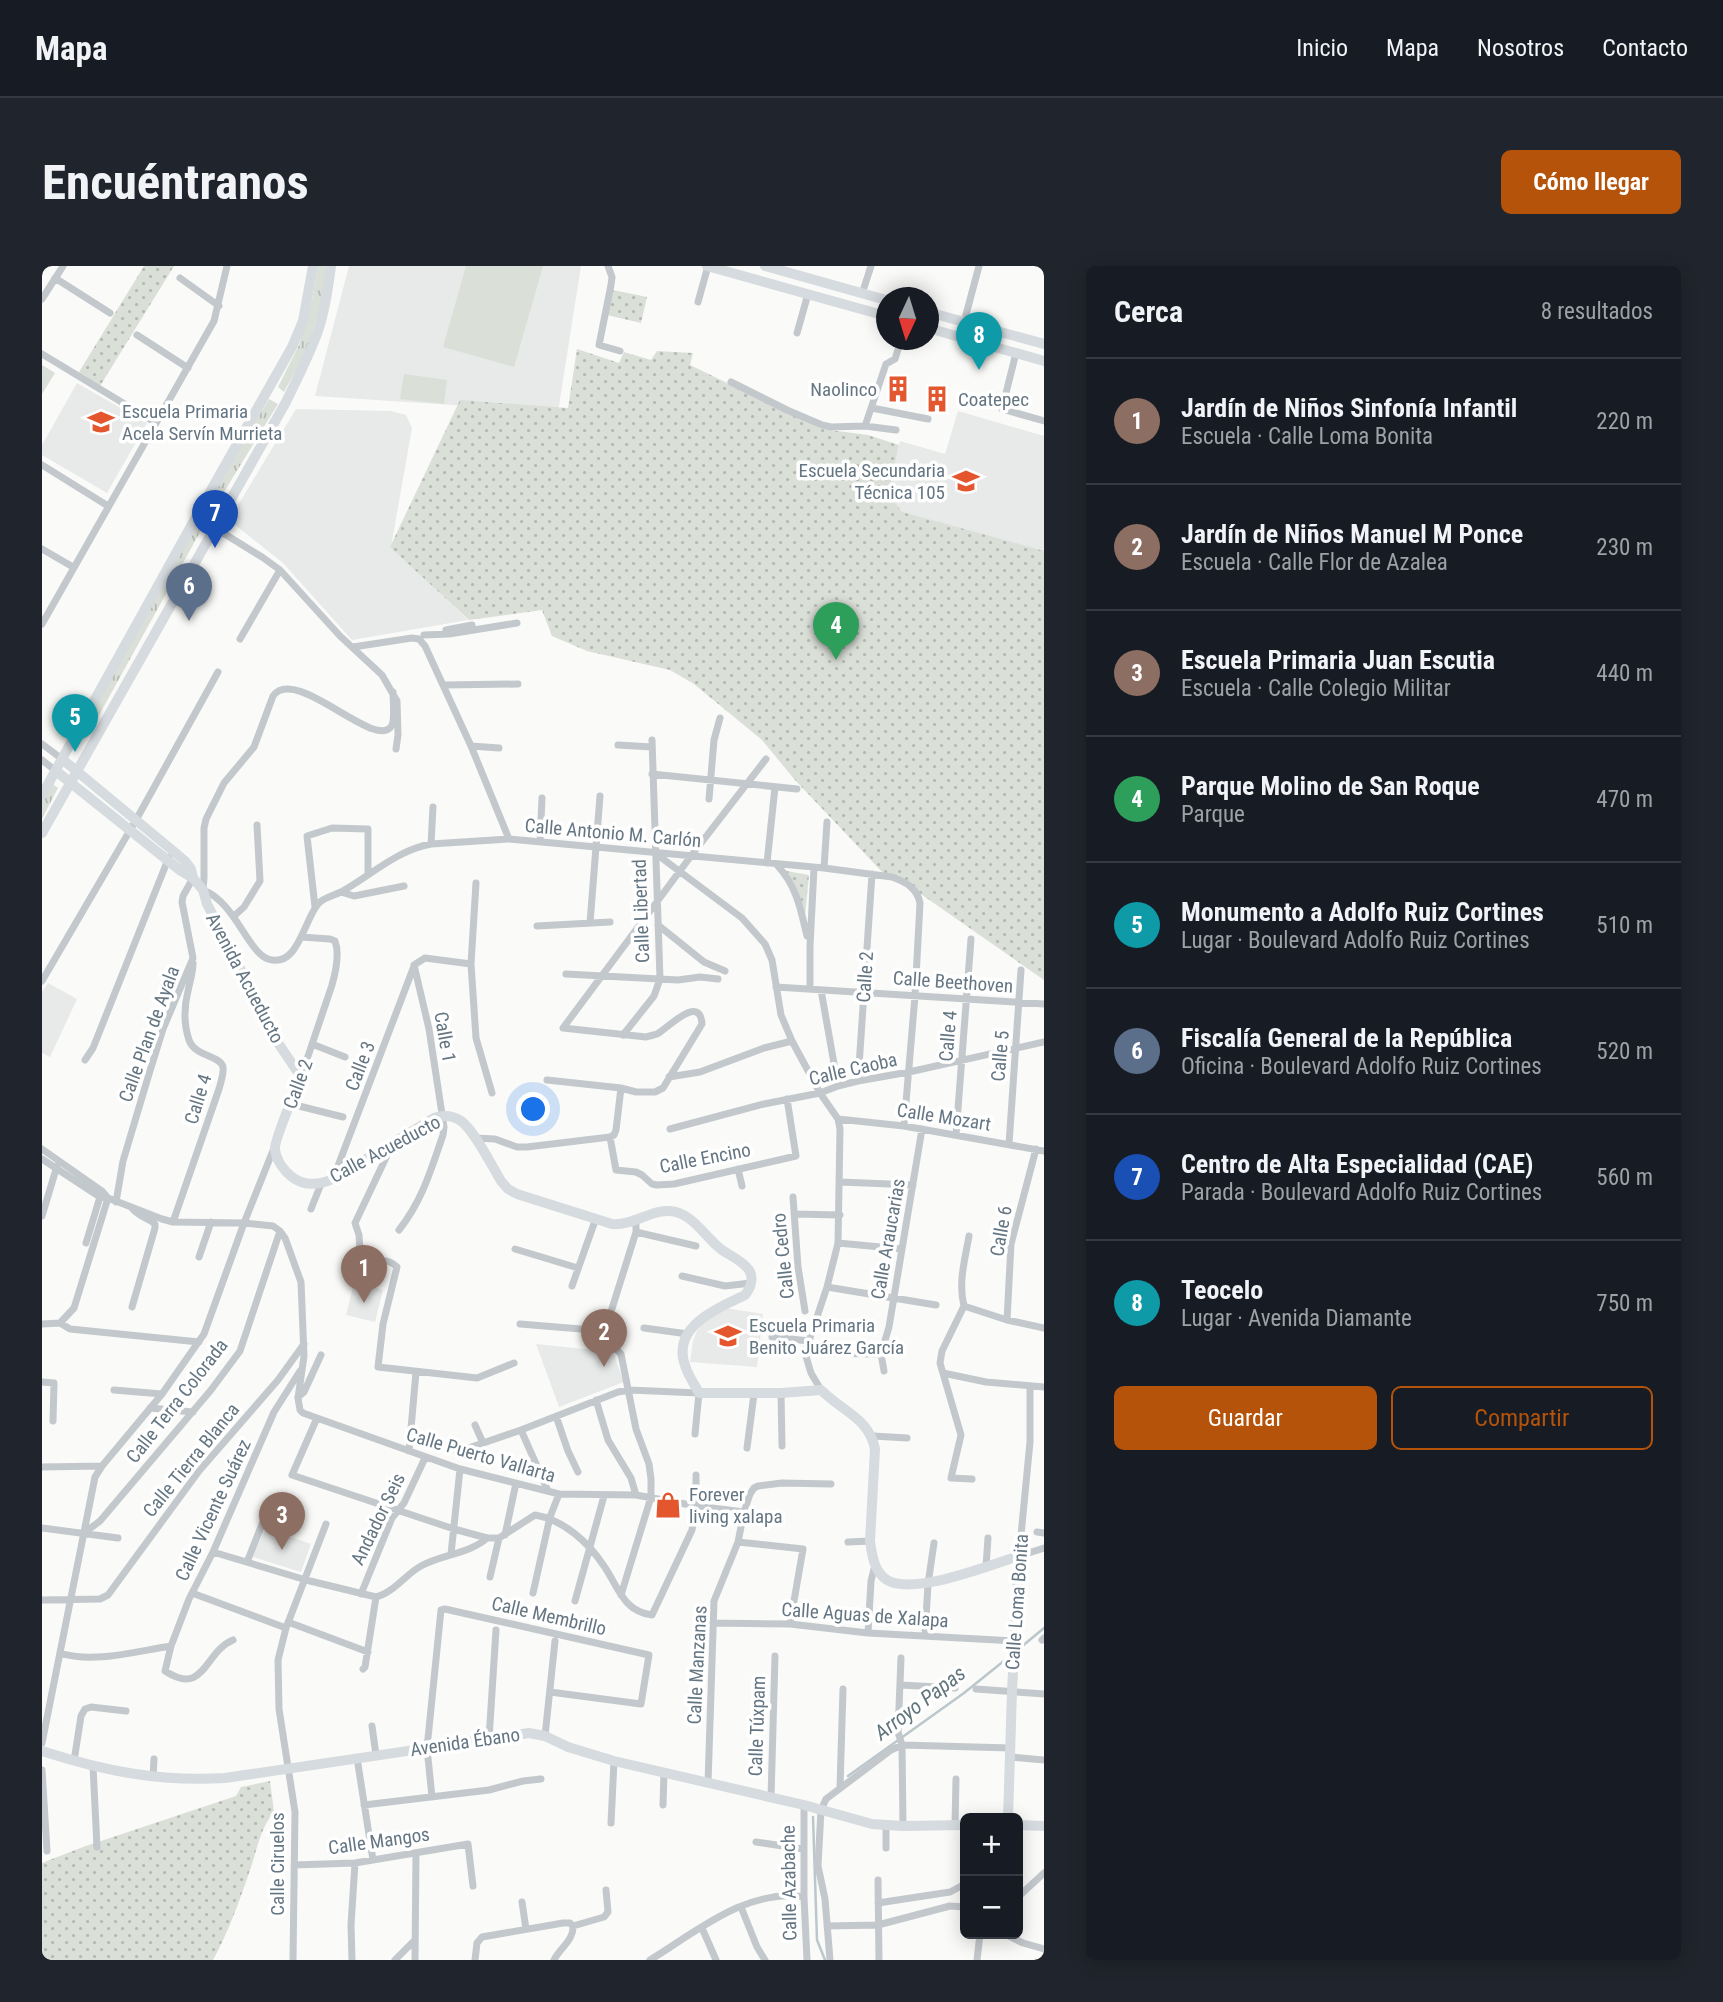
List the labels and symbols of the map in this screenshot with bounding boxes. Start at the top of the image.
north arrow [876,287,939,350]
pin: 8 [956,312,1002,370]
building icon: Naolinco [883,374,913,404]
place label: Naolinco [810,378,877,401]
building icon: Coatepec [922,384,952,414]
place label: Coatepec [958,388,1029,411]
place label: Escuela Primaria Acela Servín Murrieta [122,400,282,445]
school or university icon: Escuela Primaria Acela Servín Murrieta [86,407,116,437]
place label: Escuela Secundaria Técnica 105 [799,459,945,504]
school or university icon: Escuela Secundaria Técnica 105 [951,466,981,496]
pin: 7 [192,490,238,548]
pin: 6 [166,563,212,621]
pin: 4 [813,602,859,660]
pin: 5 [52,694,98,752]
street label: Calle Antonio M. Carlón [524,814,702,852]
street label: Calle Libertad [628,859,654,963]
street label: Avenida Acueducto [201,909,289,1047]
street label: Calle 2 [852,951,878,1003]
street label: Calle Plan de Ayala [114,963,184,1105]
street label: Calle Beethoven [892,966,1014,998]
street label: Calle 4 [934,1009,962,1063]
street label: Calle 1 [429,1010,461,1064]
street label: Calle 5 [986,1029,1014,1083]
street label: Calle 3 [340,1038,380,1094]
street label: Calle Caoba [807,1048,899,1090]
street label: Calle 2 [278,1056,318,1112]
street label: Calle 4 [180,1071,216,1127]
your location [516,1092,550,1126]
street label: Calle Mozart [895,1098,993,1136]
street label: Calle Acueducto [326,1110,444,1188]
street label: Calle Encino [657,1138,753,1178]
street label: Calle Araucarias [866,1177,910,1301]
street label: Calle 6 [985,1204,1017,1258]
street label: Calle Cedro [767,1212,799,1300]
pin: 1 [341,1245,387,1303]
pin: 2 [581,1309,627,1367]
place label: Escuela Primaria Benito Juárez García [749,1314,904,1359]
school or university icon: Escuela Primaria Benito Juárez García [713,1321,743,1351]
street label: Calle Terra Colorada [121,1334,233,1468]
street label: Calle Tierra Blanca [138,1398,244,1522]
street label: Calle Puerto Vallarta [404,1423,558,1487]
street label: Calle Vicente Suárez [170,1436,256,1584]
street label: Andador Seis [346,1469,410,1569]
place label: Forever living xalapa [689,1483,783,1528]
shop icon: Forever living xalapa [653,1490,683,1520]
pin: 3 [259,1492,305,1550]
street label: Calle Loma Bonita [1001,1533,1033,1671]
street label: Calle Membrillo [489,1592,609,1640]
street label: Calle Aguas de Xalapa [781,1598,949,1632]
street label: Calle Manzanas [682,1605,712,1725]
water label: Arroyo Papas [869,1661,970,1746]
street label: Calle Túxpam [744,1675,770,1777]
street label: Avenida Ébano [409,1723,521,1761]
street label: Calle Ciruelos [266,1812,289,1916]
street label: Calle Mangos [327,1823,431,1859]
street label: Calle Azabache [776,1825,802,1941]

